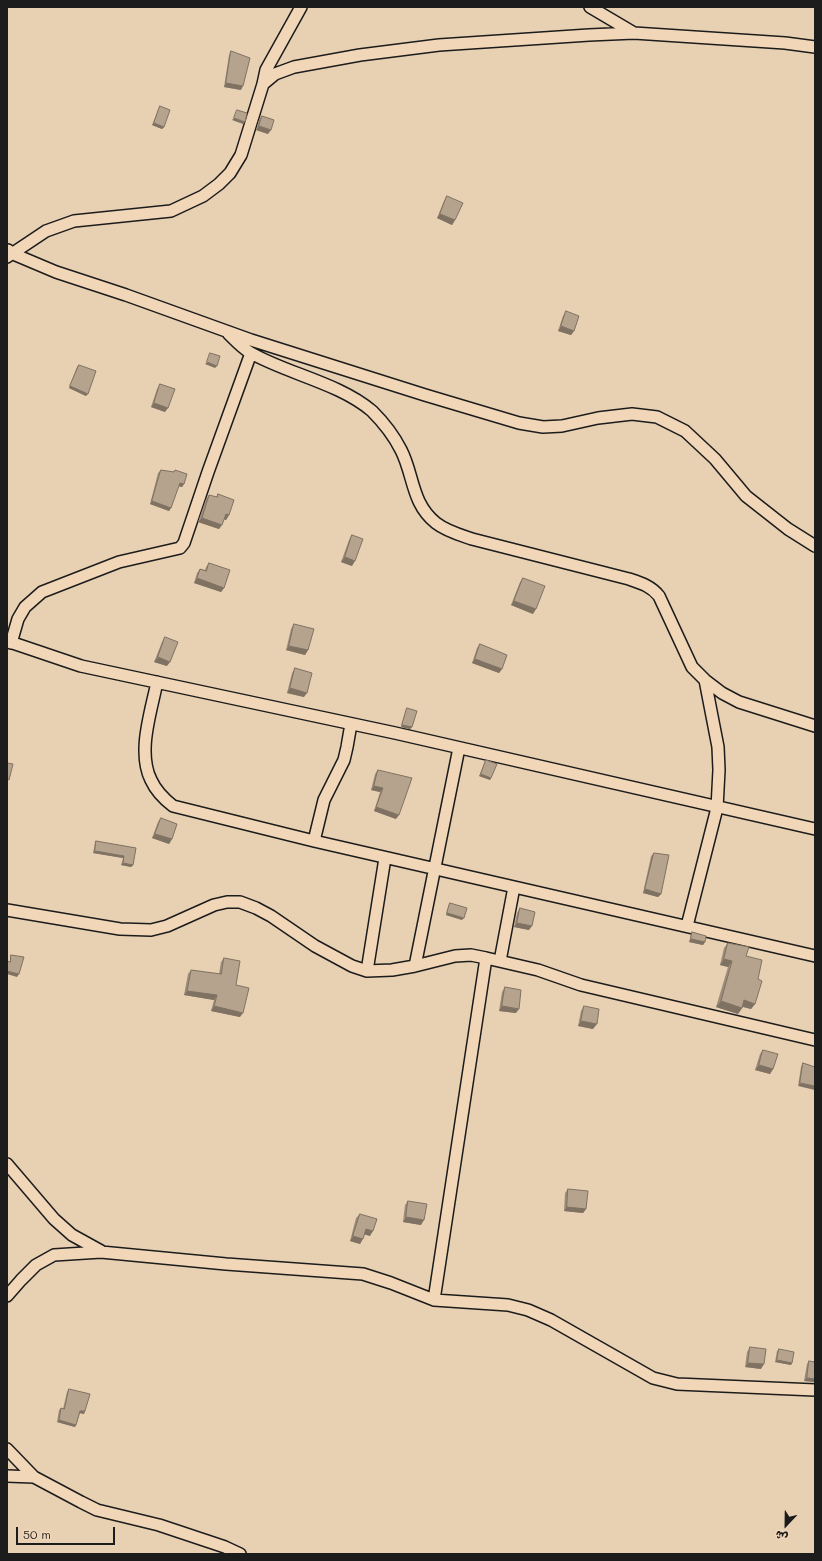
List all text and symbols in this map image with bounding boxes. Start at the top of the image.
north arrow [766,1505,806,1545]
scale bar [18,1519,117,1545]
text: 50 m [23,1526,51,1542]
text: ش [773,1527,790,1546]

